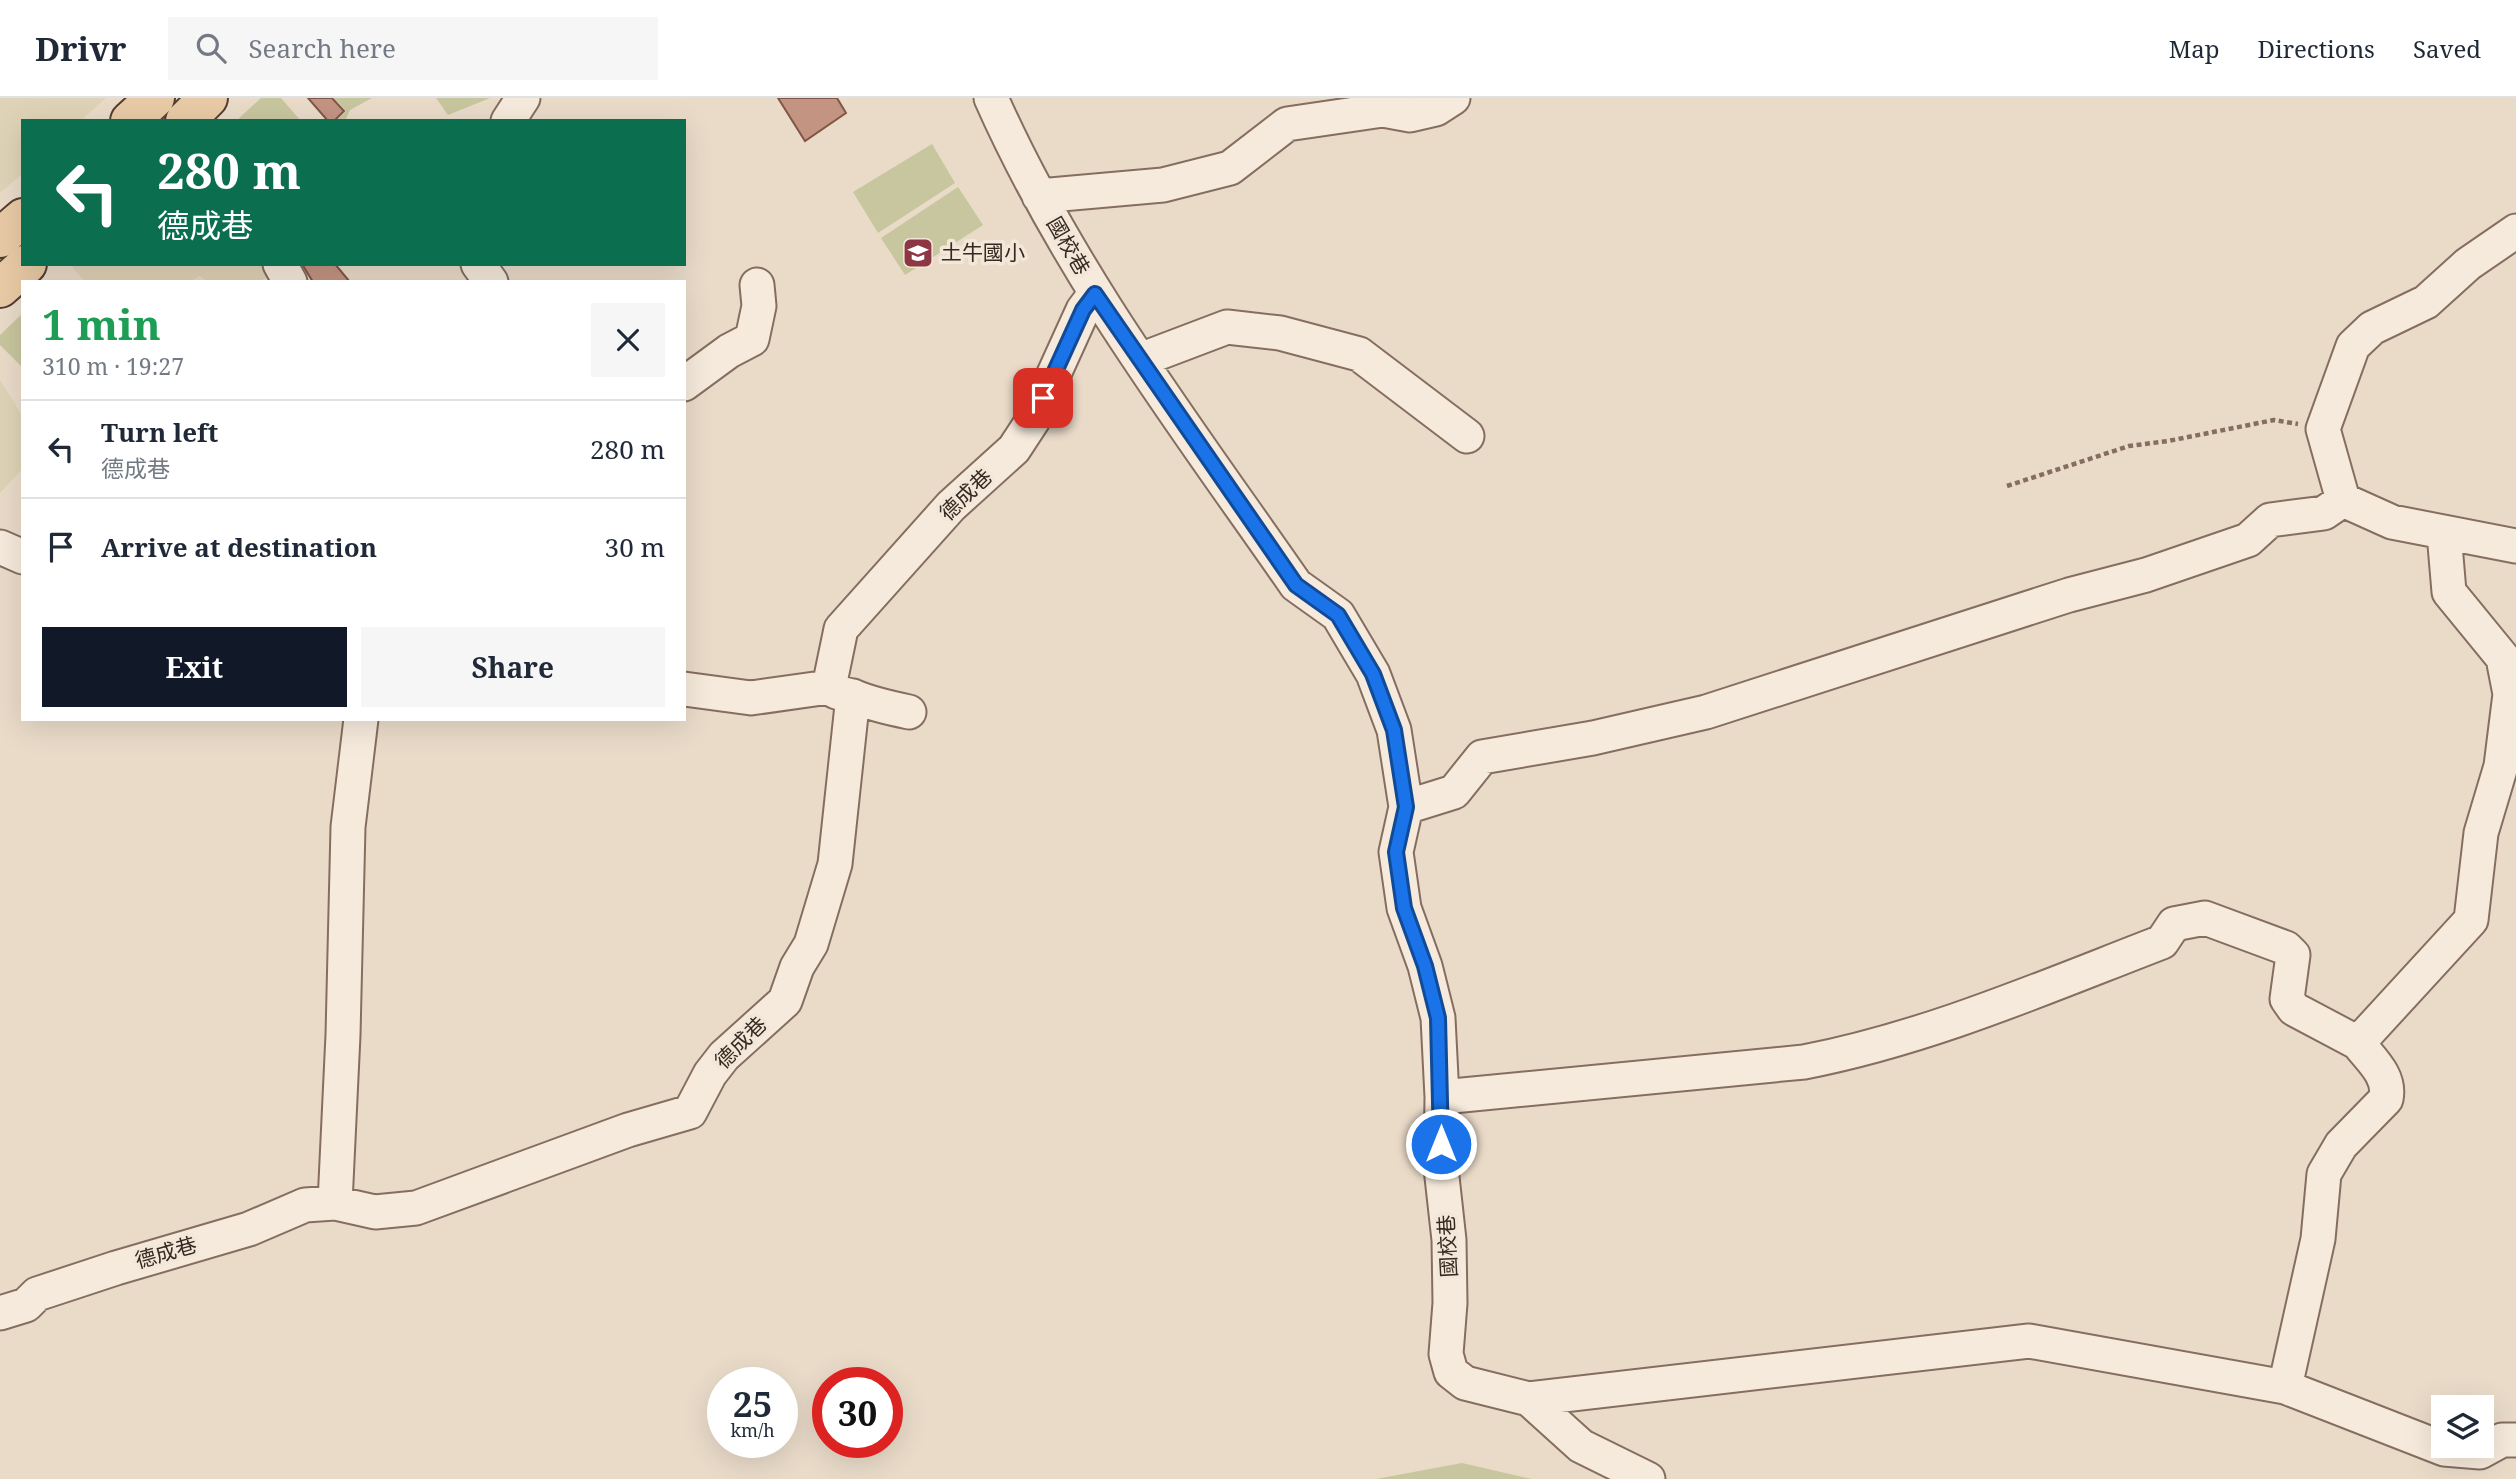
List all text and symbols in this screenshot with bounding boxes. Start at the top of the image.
search box [168,17,658,80]
text: Drivr [35,26,126,71]
icon: search [192,29,230,67]
text: Search here [248,30,396,66]
text: Map [2169,32,2220,65]
text: Directions [2258,32,2375,65]
text: Saved [2413,32,2481,65]
text: 280 m [157,137,301,203]
icon: left [42,147,133,238]
text: 德成巷 [157,203,253,246]
street label: 國校巷 [1041,211,1097,280]
school or university icon: 土牛國小 [901,236,935,270]
place label: 土牛國小 [941,238,1025,266]
text: 1 min [42,295,161,352]
button: close [591,303,665,377]
text: 310 m · 19:27 [42,350,184,382]
pin [1013,368,1073,428]
icon: arrive [1024,379,1062,417]
text: Turn left [101,414,218,450]
icon: left [42,430,80,468]
text: 280 m [590,431,665,467]
text: 德成巷 [101,452,170,484]
street label: 德成巷 [933,462,998,526]
icon: arrive [42,528,80,566]
text: Arrive at destination [101,529,377,565]
text: 30 m [605,529,665,565]
button: Exit [42,627,347,707]
button: Share [361,627,665,707]
street label: 德成巷 [708,1010,772,1074]
position arrow [1404,1107,1478,1181]
street label: 國校巷 [1431,1214,1463,1278]
street label: 德成巷 [132,1230,200,1274]
speed limit sign: 30 [812,1367,903,1458]
text: 25 [733,1380,772,1427]
map controls [2431,1395,2494,1458]
button: layers [2431,1395,2494,1458]
text: km/h [730,1418,775,1442]

